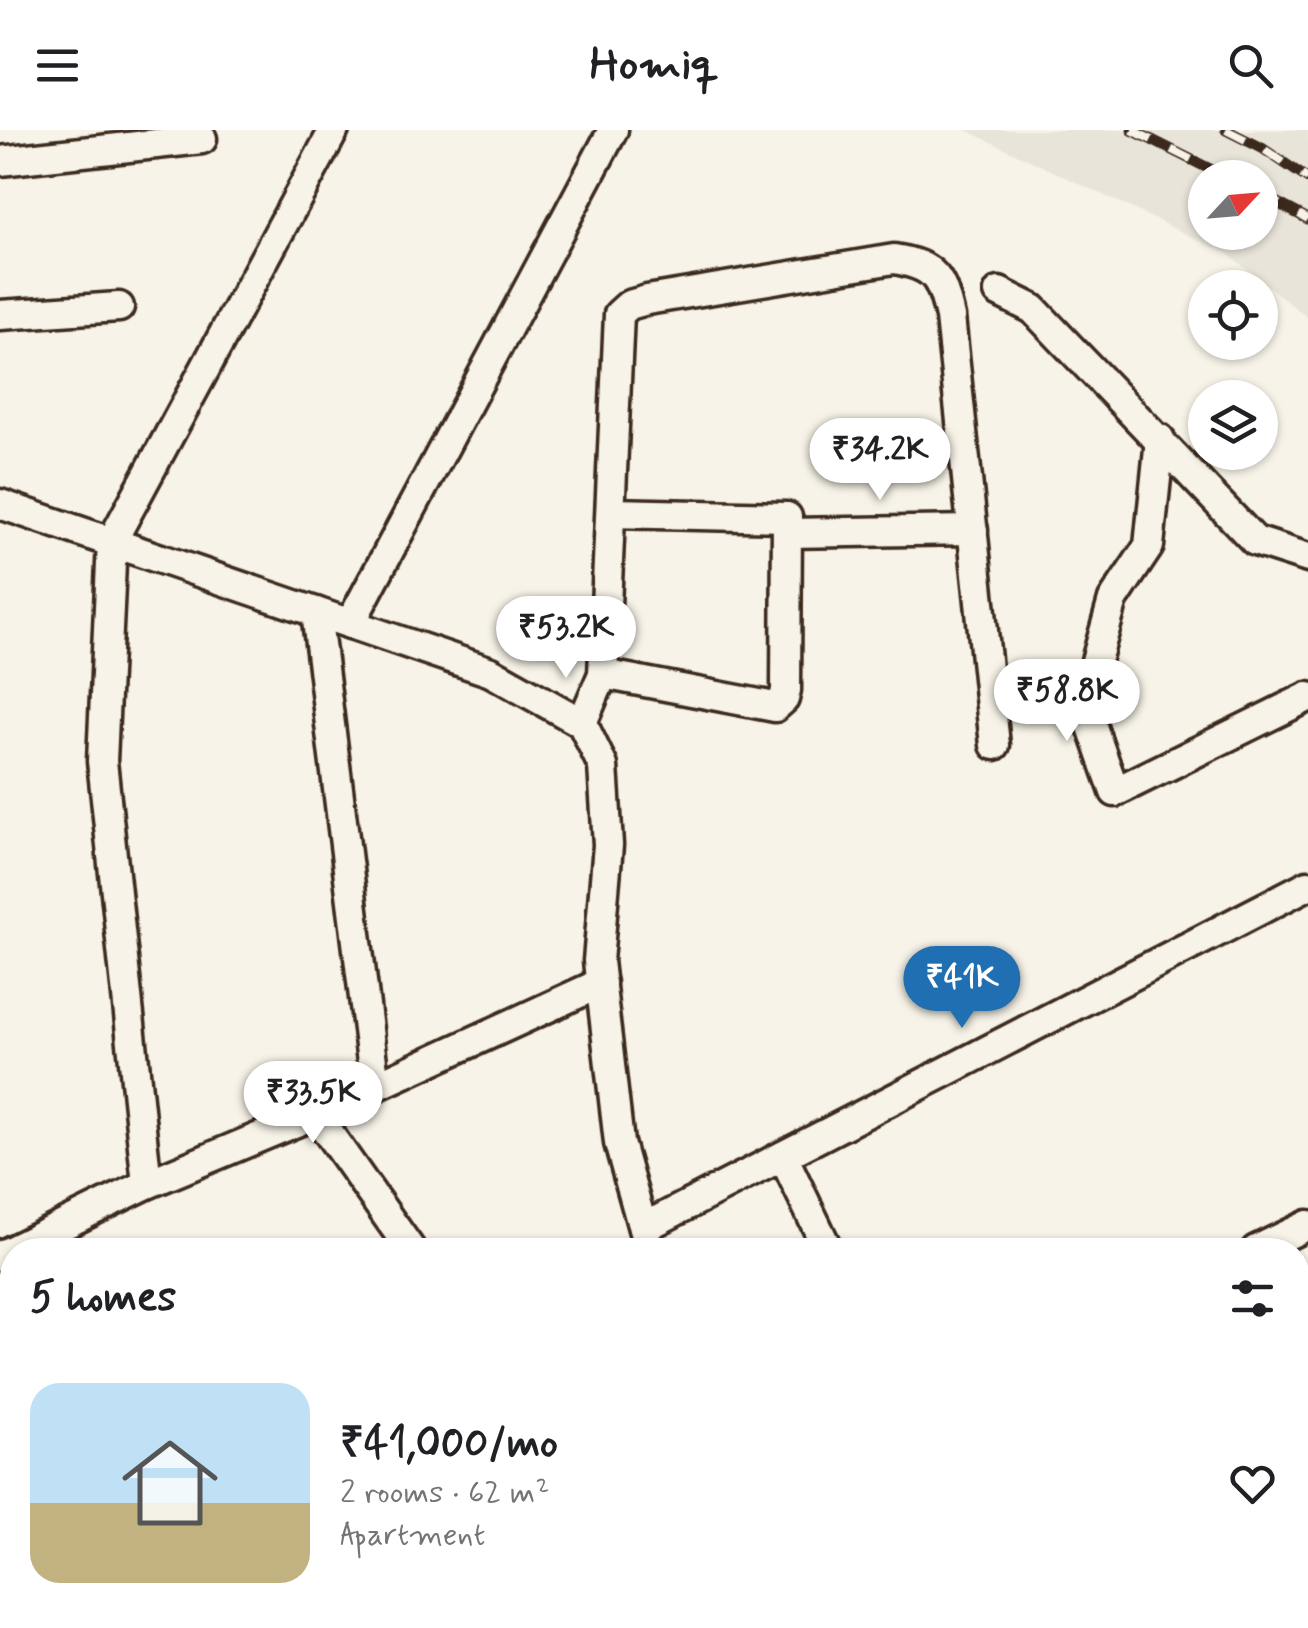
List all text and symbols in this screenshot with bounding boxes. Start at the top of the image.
text: Homiq [590,36,718,95]
icon: menu [30,38,85,93]
icon: search [1223,38,1278,93]
north arrow [1188,160,1278,250]
map controls [1188,160,1278,470]
button: locate [1188,270,1278,360]
button: layers [1188,380,1278,470]
pin: ₹34.2K [799,418,961,503]
text: ₹34.2K [831,429,929,471]
pin: ₹53.2K [485,596,647,681]
text: ₹53.2K [518,607,614,649]
pin: ₹58.8K [986,659,1148,744]
text: ₹58.8K [1016,670,1118,712]
pin: ₹41K [903,946,1021,1031]
text: ₹41K [925,957,999,999]
pin: ₹33.5K [232,1061,394,1146]
text: ₹33.5K [266,1072,360,1114]
text: 5 homes [30,1271,176,1326]
icon: filters [1225,1271,1280,1326]
text: ₹41,000/mo [340,1417,558,1472]
icon: home [110,1423,230,1543]
icon: heart [1225,1456,1280,1511]
text: 2 rooms · 62 m² [340,1472,549,1514]
text: Apartment [340,1514,485,1556]

